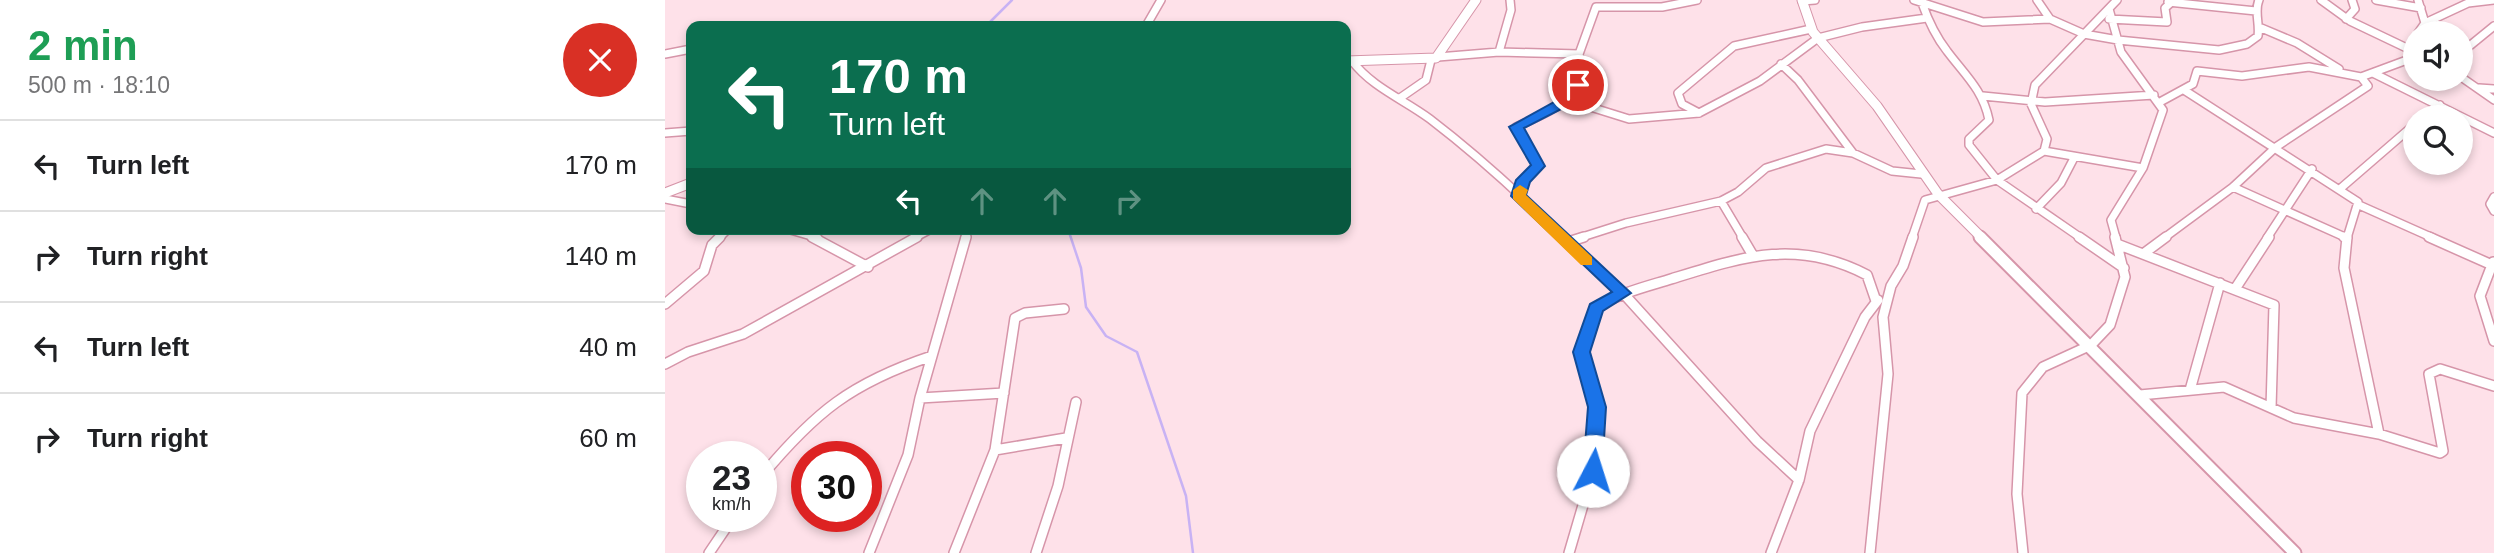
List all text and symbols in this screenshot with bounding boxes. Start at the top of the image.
map controls [2403,21,2473,175]
button: sound [2403,21,2473,91]
text: 2 min [28,22,138,69]
button: close [563,23,637,97]
icon: left [714,49,805,140]
text: 170 m [829,49,968,103]
pin [1548,55,1608,115]
icon: arrive [1559,66,1597,104]
text: 500 m · 18:10 [28,72,170,98]
button: search [2403,105,2473,175]
text: Turn left [829,106,945,142]
icon: left [28,147,66,185]
text: Turn left [87,150,189,180]
text: 170 m [565,150,637,180]
icon: left [890,182,928,220]
icon: ahead [963,182,1001,220]
icon: ahead [1036,182,1074,220]
icon: right [1109,182,1147,220]
icon: right [28,238,66,276]
text: Turn right [87,241,208,271]
text: 140 m [565,241,637,271]
icon: left [28,329,66,367]
text: Turn left [87,332,189,362]
text: 40 m [579,332,637,362]
icon: right [28,420,66,458]
text: Turn right [87,423,208,453]
text: 60 m [579,423,637,453]
position arrow [1556,434,1630,508]
speed limit sign: 30 [791,441,882,532]
text: 23 [712,458,751,497]
text: km/h [712,494,751,514]

